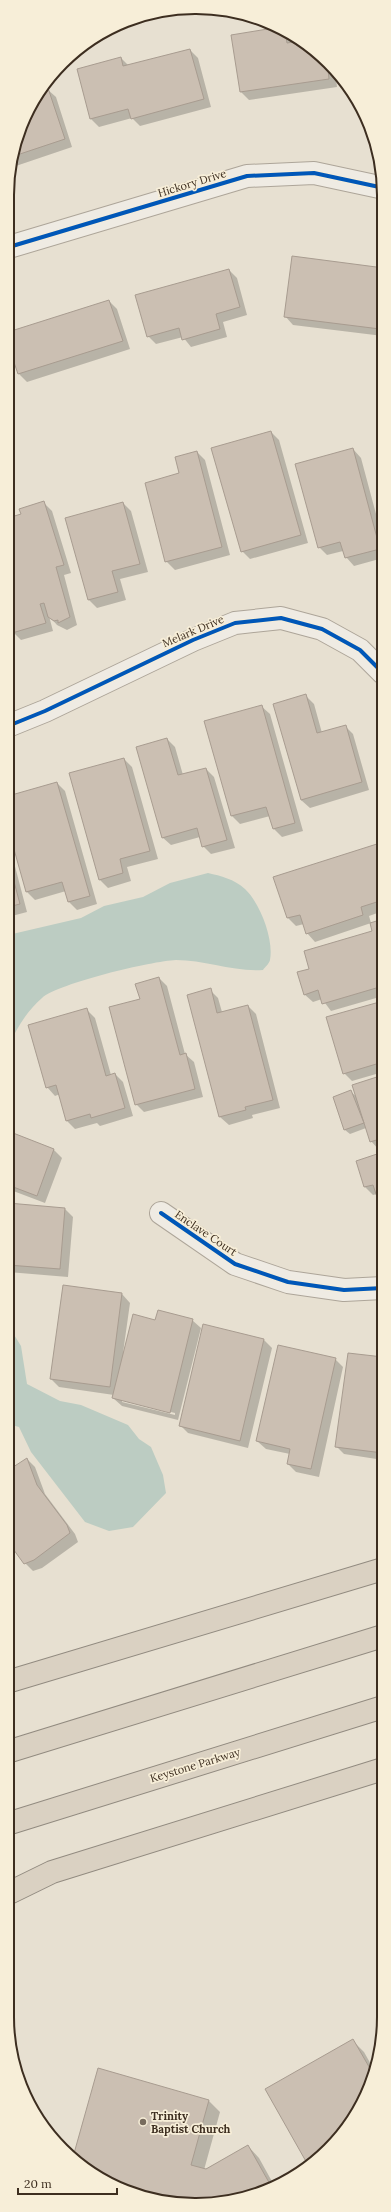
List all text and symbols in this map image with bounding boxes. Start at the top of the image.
street label: Hickory Drive [156,166,228,200]
street label: Melark Drive [160,612,226,650]
street label: Enclave Court [172,1207,240,1259]
street label: Keystone Parkway [148,1745,242,1785]
place label: Trinity Baptist Church [151,2109,231,2136]
marker: Trinity Baptist Church [138,2117,148,2127]
scale bar [18,2170,117,2196]
text: 20 m [24,2176,52,2191]

